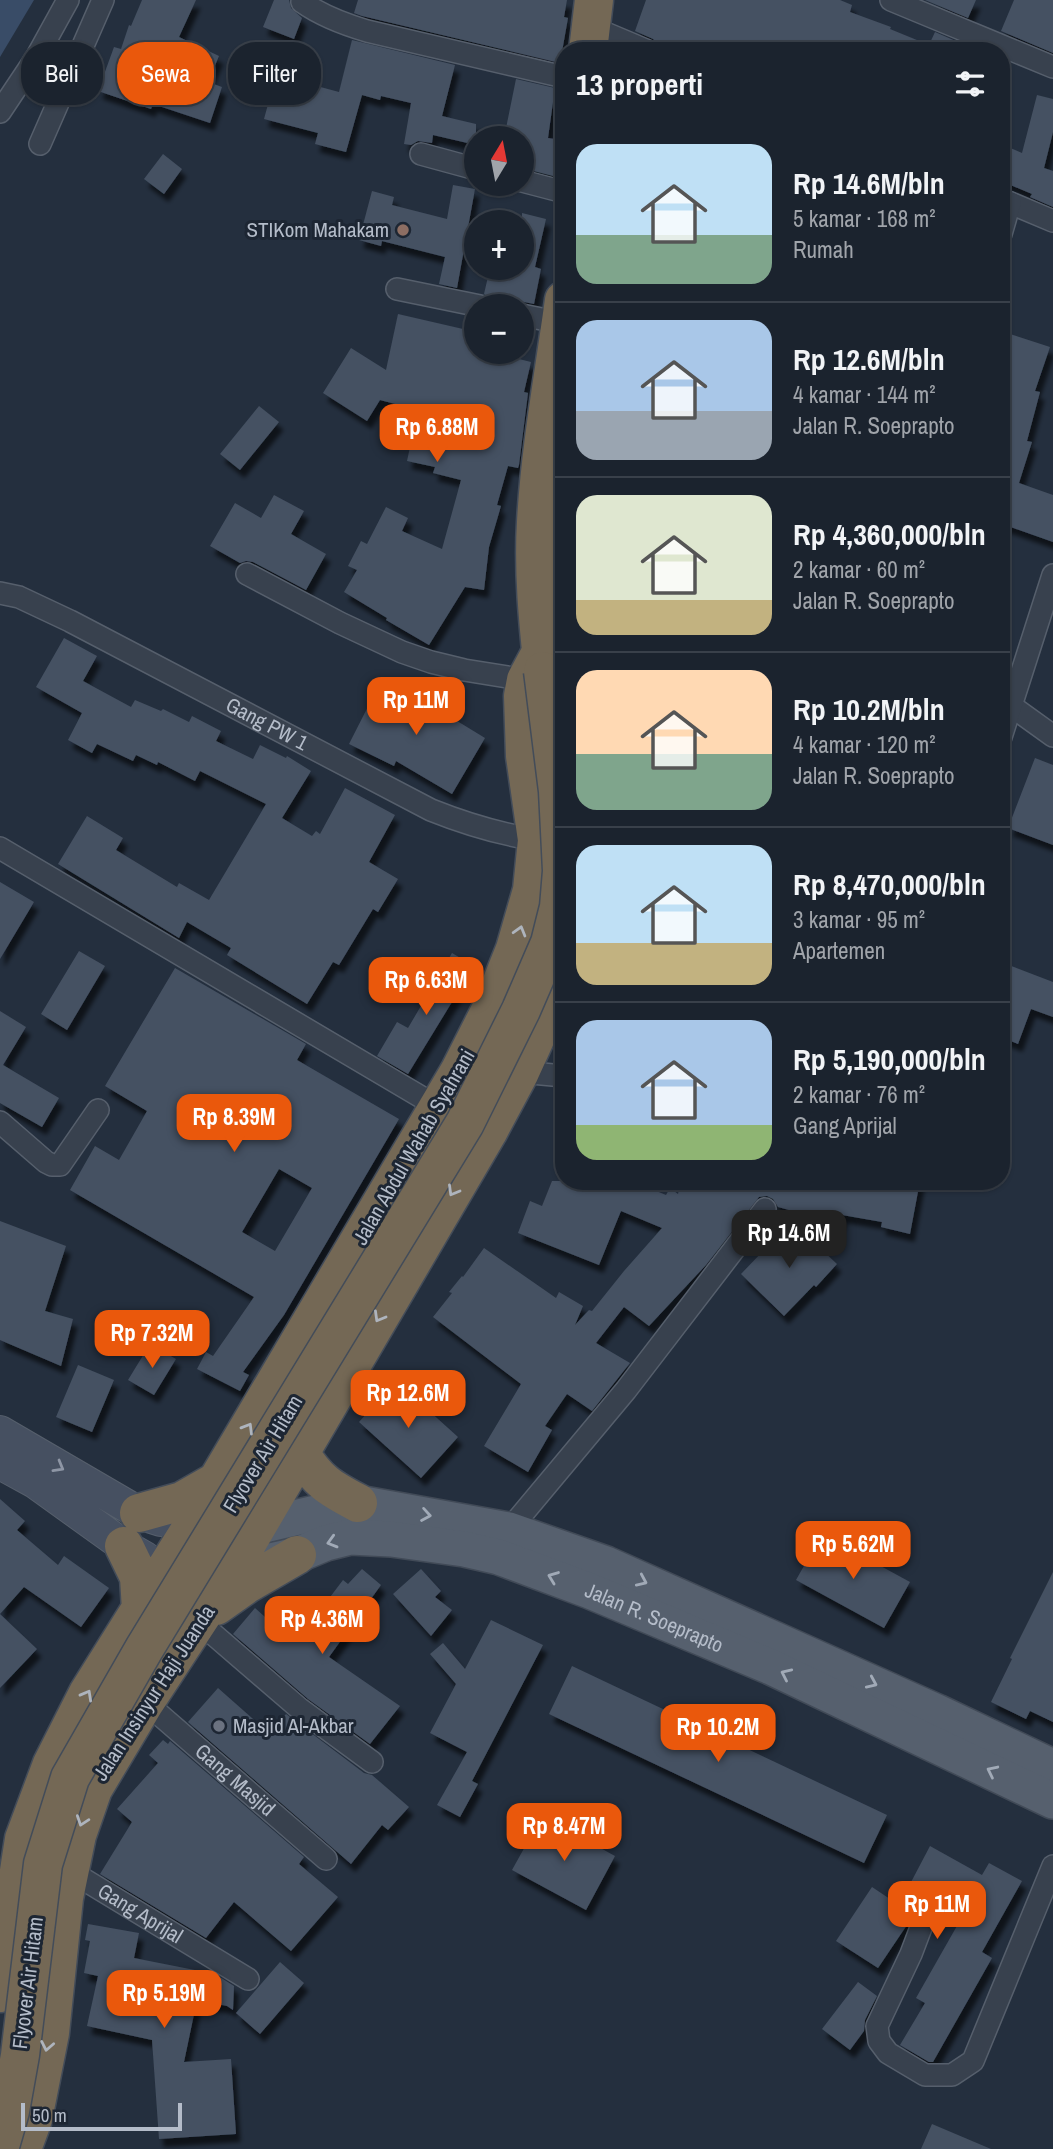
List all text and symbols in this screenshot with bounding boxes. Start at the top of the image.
chip: Beli [21,42,103,105]
chip: Sewa [117,42,214,105]
chip: Filter [228,42,321,105]
text: 13 properti [576,64,703,104]
icon: filters [951,65,989,103]
north arrow [464,126,534,196]
map controls [464,126,534,364]
text: Rp 14.6M/bln [793,163,945,203]
icon: home [632,172,716,256]
text: 5 kamar · 168 m² [793,203,936,234]
button: + [464,210,534,280]
place label: STIKom Mahakam [246,215,389,244]
marker: STIKom Mahakam [395,222,411,238]
text: Rumah [793,234,854,265]
button: − [464,294,534,364]
text: Rp 12.6M/bln [793,339,945,379]
icon: home [632,348,716,432]
text: 4 kamar · 144 m² [793,379,936,410]
pin: Rp 6.88M [365,405,509,464]
text: Jalan R. Soeprapto [793,410,954,441]
text: Rp 6.88M [396,411,478,442]
text: Rp 4,360,000/bln [793,514,986,554]
icon: home [632,523,716,607]
text: 2 kamar · 60 m² [793,554,925,585]
text: Jalan R. Soeprapto [793,585,954,616]
pin: Rp 11M [359,678,473,737]
text: Rp 11M [383,684,449,715]
text: Rp 10.2M/bln [793,689,945,729]
street label: Gang PW 1 [221,690,314,757]
icon: home [632,698,716,782]
text: 4 kamar · 120 m² [793,729,936,760]
text: Jalan R. Soeprapto [793,760,954,791]
text: Rp 8,470,000/bln [793,864,986,904]
icon: home [632,873,716,957]
text: 3 kamar · 95 m² [793,904,925,935]
one-way arrow [512,926,526,938]
text: Apartemen [793,935,885,966]
pin: Rp 6.63M [354,958,498,1017]
text: Rp 6.63M [385,964,467,995]
text: Rp 5,190,000/bln [793,1039,986,1079]
street label: Jalan Abdul Wahab Syahrani [346,1044,481,1250]
icon: home [632,1048,716,1132]
text: 2 kamar · 76 m² [793,1079,925,1110]
pin: Rp 8.39M [162,1094,306,1154]
text: Rp 8.39M [193,1101,275,1132]
text: Gang Aprijal [793,1110,897,1141]
one-way arrow [448,1183,461,1196]
pin: Rp 14.6M [717,1210,861,1270]
text: Rp 14.6M [748,1217,830,1248]
pin: Rp 7.32M [80,1310,224,1370]
one-way arrow [374,1310,387,1323]
text: Rp 7.32M [111,1317,193,1348]
pin: Rp 12.6M [336,1370,480,1430]
text: Rp 12.6M [367,1377,449,1408]
street label: Flyover Air Hitam [216,1389,309,1518]
one-way arrow [240,1423,253,1436]
one-way arrow [51,1458,64,1471]
one-way arrow [419,1506,431,1521]
pin: Rp 5.62M [781,1522,925,1581]
text: Rp 5.62M [812,1528,894,1559]
one-way arrow [326,1534,338,1549]
one-way arrow [548,1572,560,1586]
one-way arrow [635,1573,647,1587]
street label: Jalan R. Soeprapto [581,1575,728,1659]
pin: Rp 4.36M [250,1596,394,1656]
street label: Jalan Insinyur Haji Juanda [86,1599,221,1786]
text: Rp 4.36M [281,1603,363,1634]
one-way arrow [781,1668,793,1682]
one-way arrow [865,1675,878,1689]
one-way arrow [79,1689,92,1702]
pin: Rp 10.2M [646,1704,790,1764]
place label: Masjid Al-Akbar [233,1711,354,1740]
text: Rp 10.2M [677,1711,759,1742]
marker: Masjid Al-Akbar [211,1718,227,1734]
street label: Gang Masjid [189,1737,282,1823]
one-way arrow [987,1765,999,1779]
pin: Rp 8.47M [492,1804,636,1863]
text: Rp 8.47M [523,1810,605,1841]
one-way arrow [76,1815,90,1827]
street label: Gang Aprijal [92,1876,188,1950]
pin: Rp 11M [880,1882,994,1941]
text: Rp 11M [904,1888,970,1919]
street label: Flyover Air Hitam [5,1915,50,2051]
pin: Rp 5.19M [92,1970,236,2030]
text: Rp 5.19M [123,1977,205,2008]
one-way arrow [41,2040,56,2052]
scale bar [21,2100,182,2132]
text: 50 m [32,2102,67,2128]

